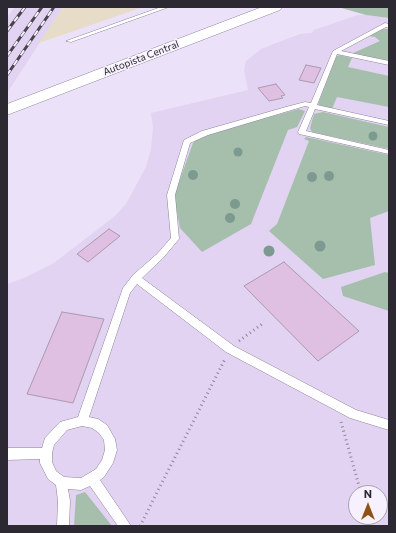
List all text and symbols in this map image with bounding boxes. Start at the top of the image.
street label: Autopista Central [101,38,181,78]
north arrow [348,485,388,525]
text: N [364,487,372,500]

